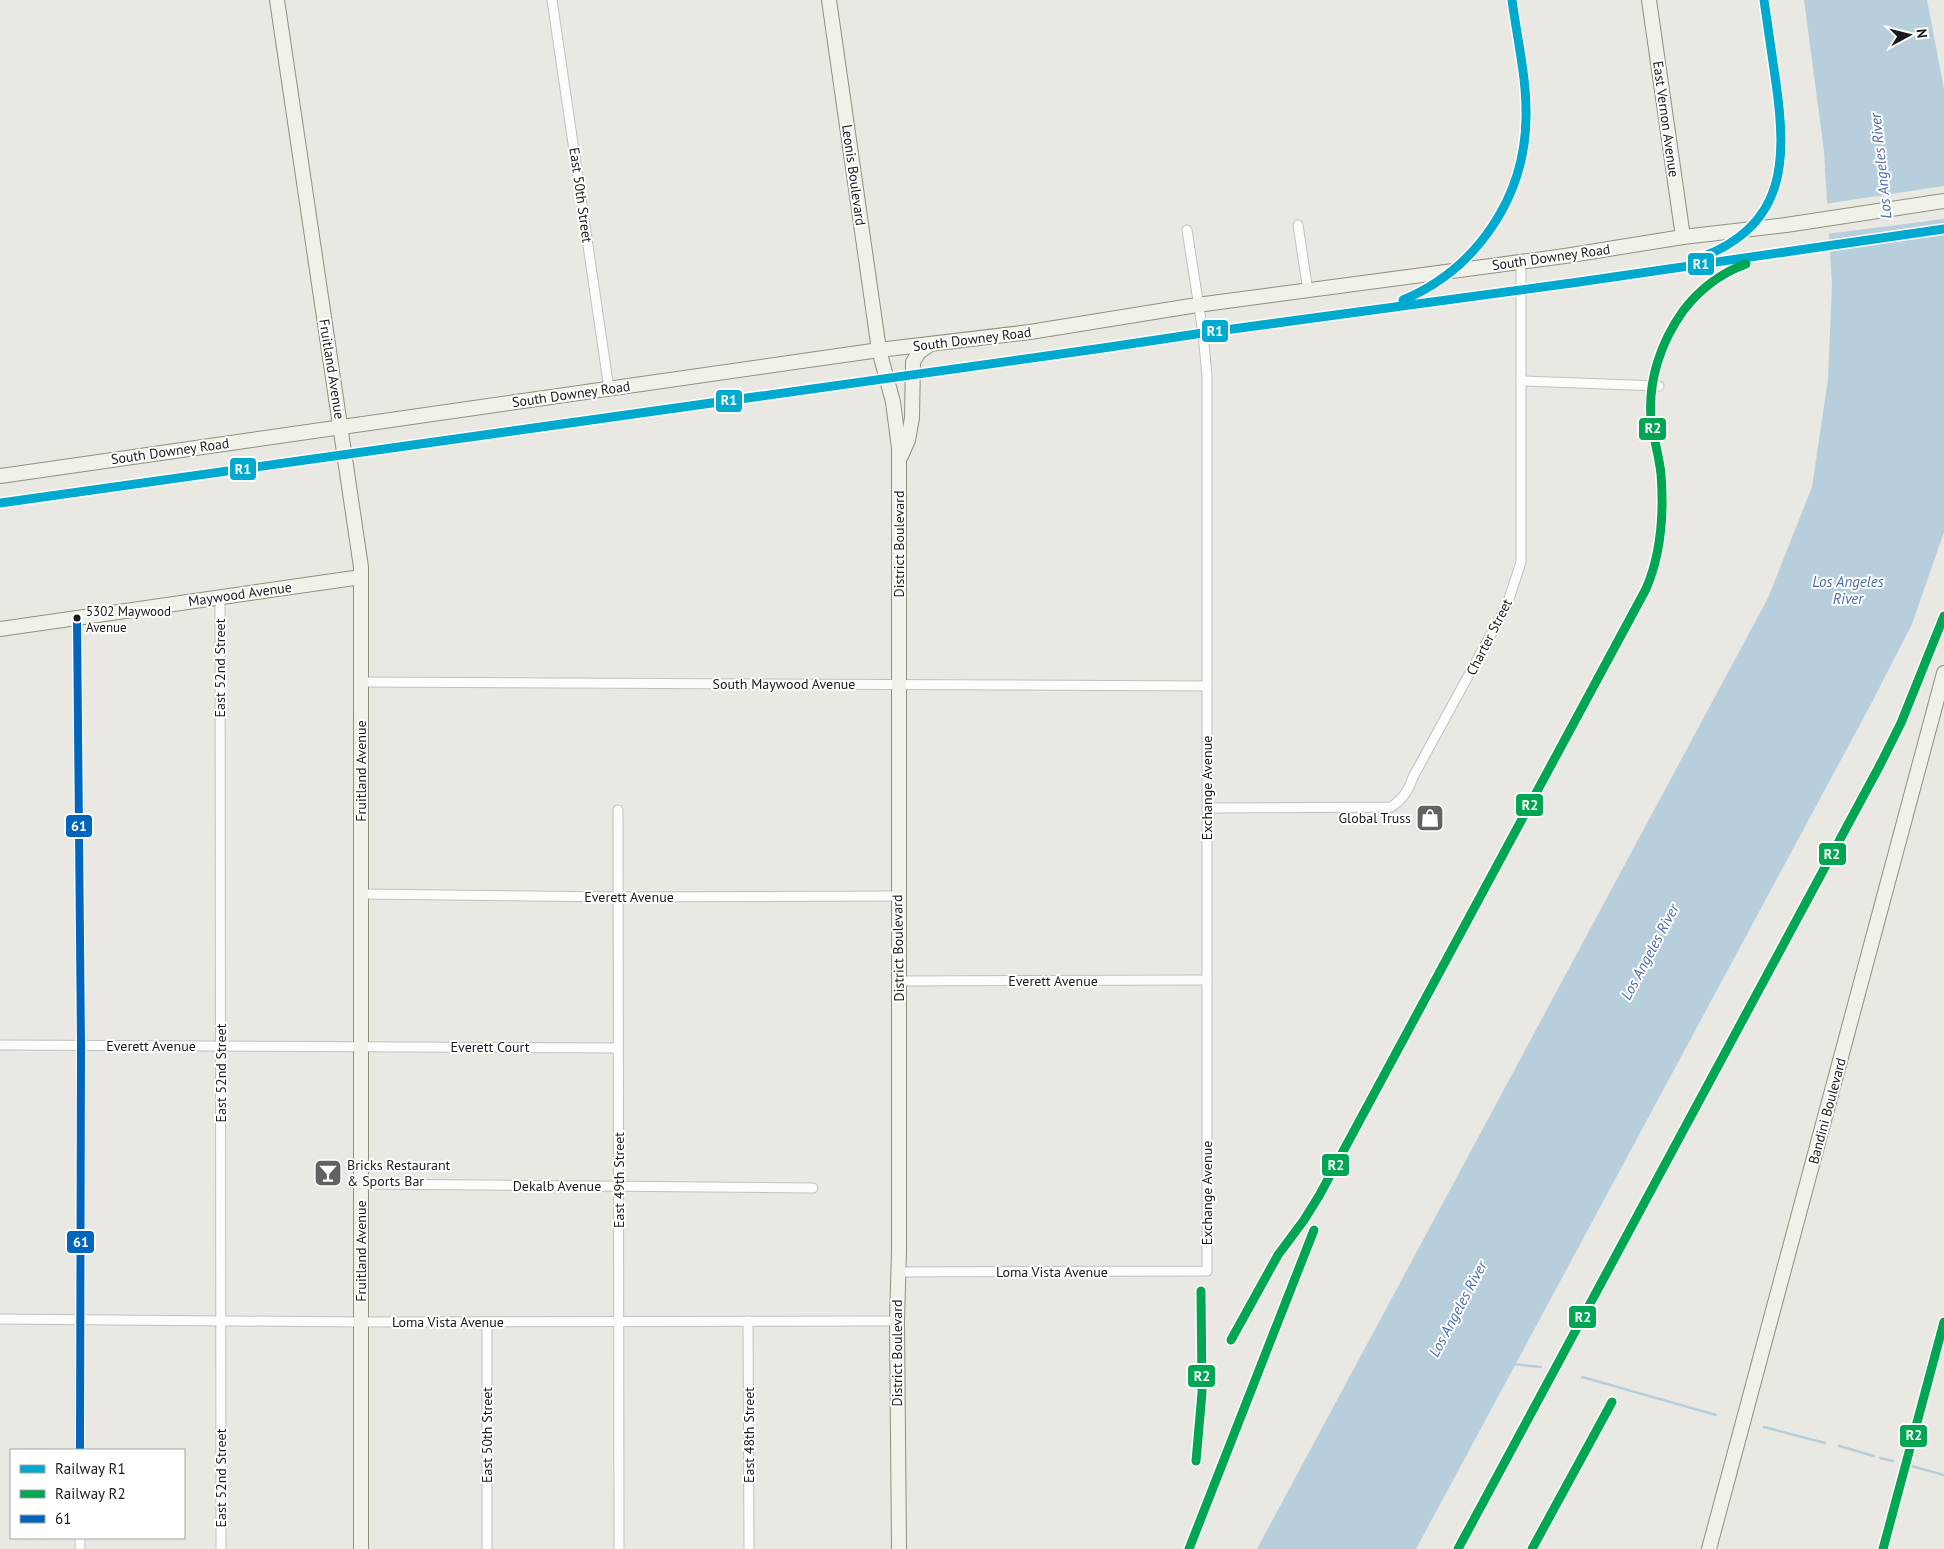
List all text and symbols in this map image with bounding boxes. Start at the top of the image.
north arrow [1884,10,1934,60]
text: N [1912,28,1931,39]
street label: East Vernon Avenue [1649,60,1683,178]
water label: Los Angeles River [1865,111,1895,220]
street label: Leonis Boulevard [838,123,870,227]
street label: East 50th Street [565,146,597,244]
street label: South Downey Road [1491,240,1611,274]
line badge: R1 [1687,252,1715,276]
text: R1 [1693,255,1709,273]
street label: Fruitland Avenue [315,318,349,420]
line badge: R1 [1201,319,1229,343]
text: R1 [1207,322,1223,340]
street label: South Downey Road [912,323,1032,355]
street label: South Downey Road [511,377,631,411]
line badge: R1 [715,389,743,413]
text: R1 [721,391,737,409]
line badge: R2 [1638,417,1667,441]
text: R2 [1645,419,1661,437]
street label: South Downey Road [110,434,230,468]
line badge: R1 [229,457,257,481]
text: R1 [235,460,251,478]
street label: District Boulevard [890,491,908,597]
water label: Los Angeles River [1812,572,1884,608]
street label: Maywood Avenue [187,578,293,610]
street label: Charter Street [1462,595,1516,678]
place label: 5302 Maywood Avenue [86,603,171,636]
marker: 5302 Maywood Avenue [72,613,82,623]
street label: East 52nd Street [211,618,229,717]
street label: South Maywood Avenue [713,675,855,693]
street label: Fruitland Avenue [352,720,370,822]
street label: Exchange Avenue [1198,736,1216,840]
line badge: R2 [1515,793,1544,817]
text: R2 [1522,796,1538,814]
shop icon: Global Truss [1415,803,1445,833]
place label: Global Truss [1339,809,1411,827]
line badge: 61 [65,814,93,838]
text: 61 [71,817,87,835]
line badge: R2 [1818,842,1847,866]
text: R2 [1824,845,1840,863]
street label: Everett Avenue [584,888,674,906]
street label: District Boulevard [888,894,908,1002]
water label: Los Angeles River [1616,900,1683,1003]
street label: Everett Avenue [1008,972,1098,990]
street label: East 52nd Street [212,1023,230,1122]
street label: Everett Avenue [106,1037,196,1055]
street label: Everett Court [451,1038,530,1056]
street label: Bandini Boulevard [1804,1056,1850,1166]
street label: East 49th Street [610,1132,628,1228]
street label: Exchange Avenue [1198,1141,1216,1245]
line badge: R2 [1321,1153,1350,1177]
place label: Bricks Restaurant & Sports Bar [347,1156,451,1190]
text: R2 [1328,1156,1344,1174]
bar icon: Bricks Restaurant & Sports Bar [313,1158,343,1188]
street label: Dekalb Avenue [513,1177,601,1195]
street label: Fruitland Avenue [352,1200,370,1302]
line badge: 61 [66,1230,95,1254]
text: 61 [73,1233,89,1251]
water label: Los Angeles River [1424,1257,1491,1360]
street label: Loma Vista Avenue [996,1263,1108,1281]
street label: District Boulevard [888,1300,906,1406]
line badge: R2 [1568,1305,1597,1329]
text: R2 [1575,1308,1591,1326]
street label: Loma Vista Avenue [392,1313,504,1331]
line badge: R2 [1187,1364,1216,1388]
text: R2 [1194,1367,1210,1385]
street label: East 50th Street [478,1387,496,1483]
street label: East 48th Street [740,1387,758,1483]
line badge: R2 [1899,1424,1928,1448]
text: R2 [1906,1426,1922,1444]
street label: East 52nd Street [212,1428,230,1527]
legend [10,1449,185,1539]
text: Railway R1 [55,1459,126,1478]
text: Railway R2 [55,1484,126,1503]
text: 61 [55,1509,71,1528]

